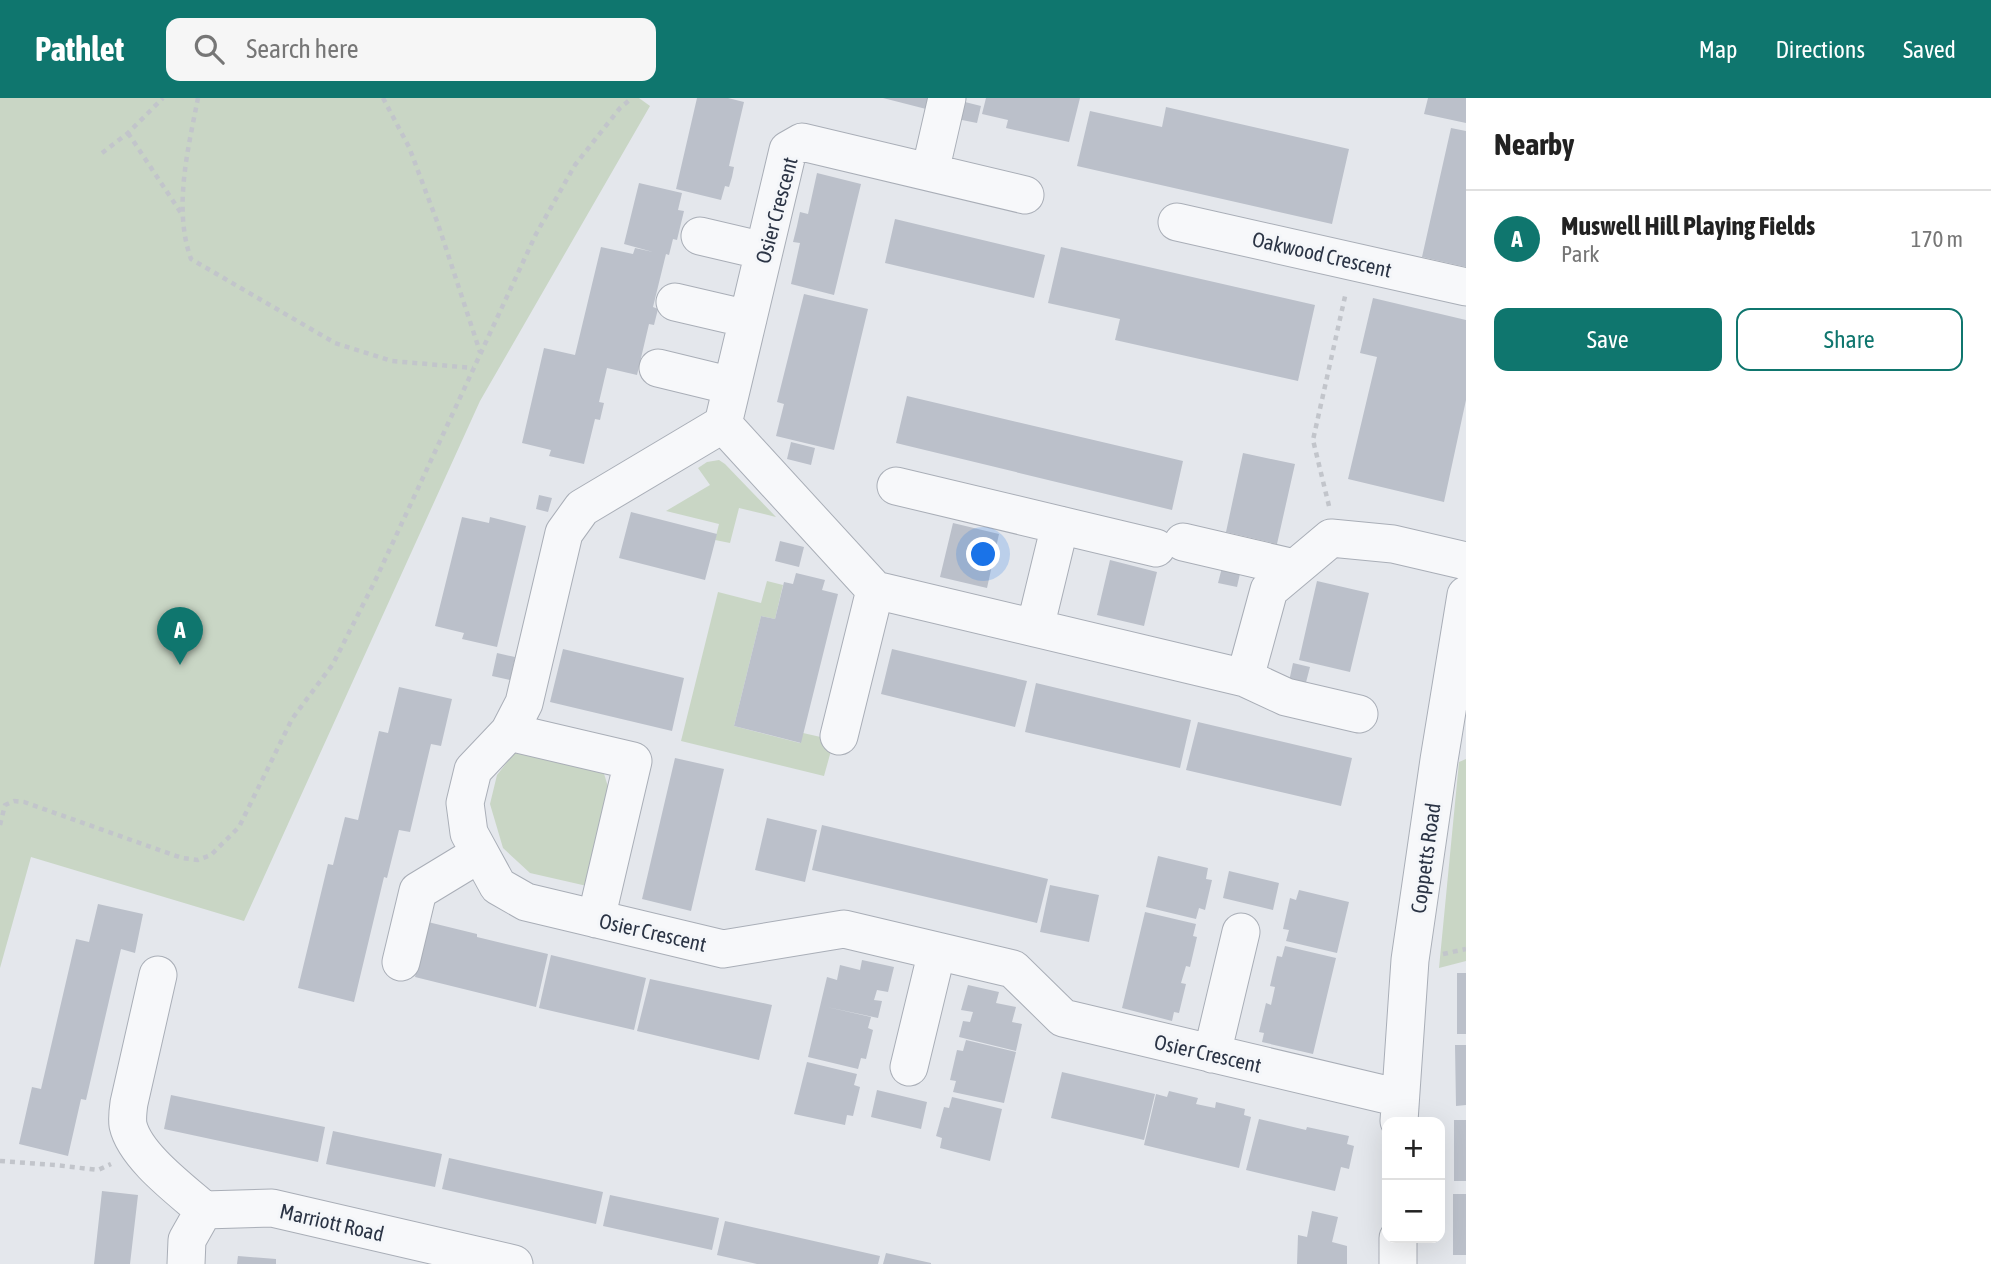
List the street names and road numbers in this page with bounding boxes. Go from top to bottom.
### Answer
street label: Osier Crescent [750,154,802,266]
street label: Oakwood Crescent [1250,226,1394,282]
street label: Coppetts Road [1405,801,1445,915]
street label: Osier Crescent [597,908,709,956]
street label: Osier Crescent [1152,1029,1264,1077]
street label: Marriott Road [278,1198,386,1246]

